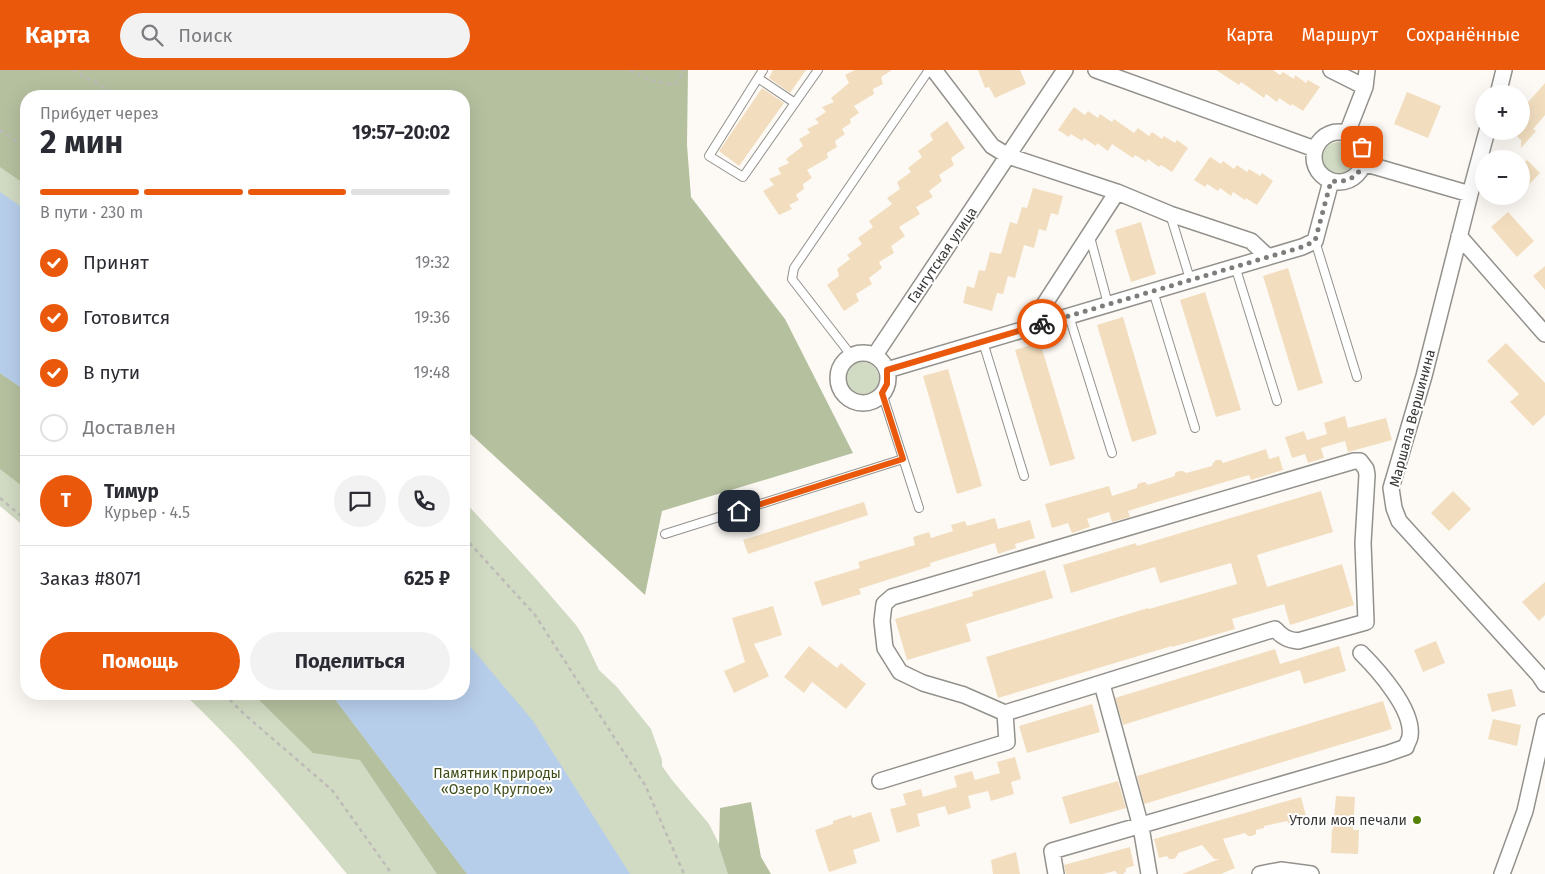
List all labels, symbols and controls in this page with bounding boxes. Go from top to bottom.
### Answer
search box [120,13,470,58]
text: Карта [25,21,90,49]
icon: search [138,21,166,49]
text: Поиск [178,24,232,47]
text: Карта [1226,24,1274,46]
text: Маршрут [1302,24,1378,46]
text: Сохранённые [1406,24,1520,46]
map controls [1475,85,1530,205]
button: + [1475,85,1530,140]
text: Прибудет через [40,104,159,123]
text: 19:57–20:02 [352,121,450,144]
text: 2 мин [40,123,123,161]
pin [1341,126,1383,168]
icon: bag [1348,133,1376,161]
button: − [1475,150,1530,205]
text: В пути · 230 m [40,203,143,222]
street label: Гангутская улица [904,204,981,307]
icon: check [40,249,68,277]
text: Принят [83,251,149,274]
text: 19:32 [415,253,450,272]
courier [1017,299,1067,349]
icon: check [40,304,68,332]
text: Готовится [83,306,170,329]
text: 19:36 [414,308,450,327]
icon: bike [1028,310,1056,338]
street label: Маршала Вершинина [1386,348,1439,489]
icon: check [40,359,68,387]
text: В пути [83,361,140,384]
text: 19:48 [414,363,450,382]
text: Доставлен [83,416,176,439]
button: chat [334,475,386,527]
button: phone [398,475,450,527]
text: Тимур [104,480,159,503]
text: Т [61,489,71,512]
pin [718,490,760,532]
icon: home [725,497,753,525]
text: Курьер · 4.5 [104,503,190,522]
text: Заказ #8071 [40,567,142,590]
text: 625 ₽ [404,567,450,590]
button: Помощь [40,632,240,690]
button: Поделиться [250,632,450,690]
park label: Памятник природы «Озеро Круглое» [433,765,561,798]
place label: Утоли моя печали [1289,812,1407,829]
marker: Утоли моя печали [1411,814,1423,826]

